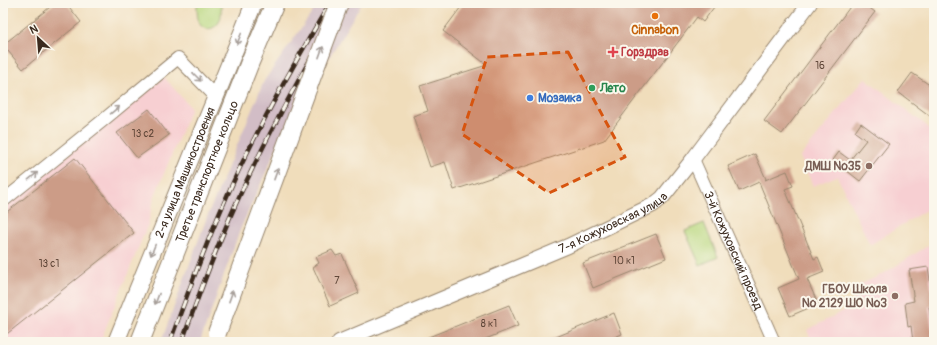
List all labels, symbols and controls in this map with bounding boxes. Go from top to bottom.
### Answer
marker: Cinnabon [650,11,660,21]
north arrow [18,18,58,58]
text: N [28,22,41,37]
place label: Cinnabon [631,23,679,38]
one-way arrow [235,33,243,45]
place label: Горздрав [621,45,669,60]
one-way arrow [317,46,325,58]
marker: Горздрав [608,47,618,57]
house number: 16 [815,60,825,72]
one-way arrow [192,72,202,82]
place label: Лето [599,81,626,96]
marker: Лето [587,83,597,93]
place label: Мозаика [538,91,582,106]
marker: Мозаика [525,93,535,103]
street label: Третье транспортное кольцо [172,98,242,245]
street label: 2-я улица Машиностроения [152,104,218,240]
one-way arrow [110,106,121,115]
house number: 13 с2 [132,128,155,140]
place label: ДМШ №35 [804,159,861,174]
marker: ДМШ №35 [864,161,874,171]
one-way arrow [272,168,280,180]
one-way arrow [28,172,39,181]
street label: 7-я Кожуховская улица [556,189,671,257]
street label: 3-й Кожуховский проезд [701,189,767,313]
one-way arrow [149,244,157,256]
house number: 10 к1 [613,255,635,267]
house number: 13 с1 [39,258,59,270]
house number: 7 [334,275,340,287]
place label: ГБОУ Школа № 2129 ШО №3 [802,282,887,311]
one-way arrow [227,290,235,302]
marker: ГБОУ Школа № 2129 ШО №3 [890,291,900,301]
one-way arrow [153,293,161,305]
house number: 8 к1 [481,318,497,330]

